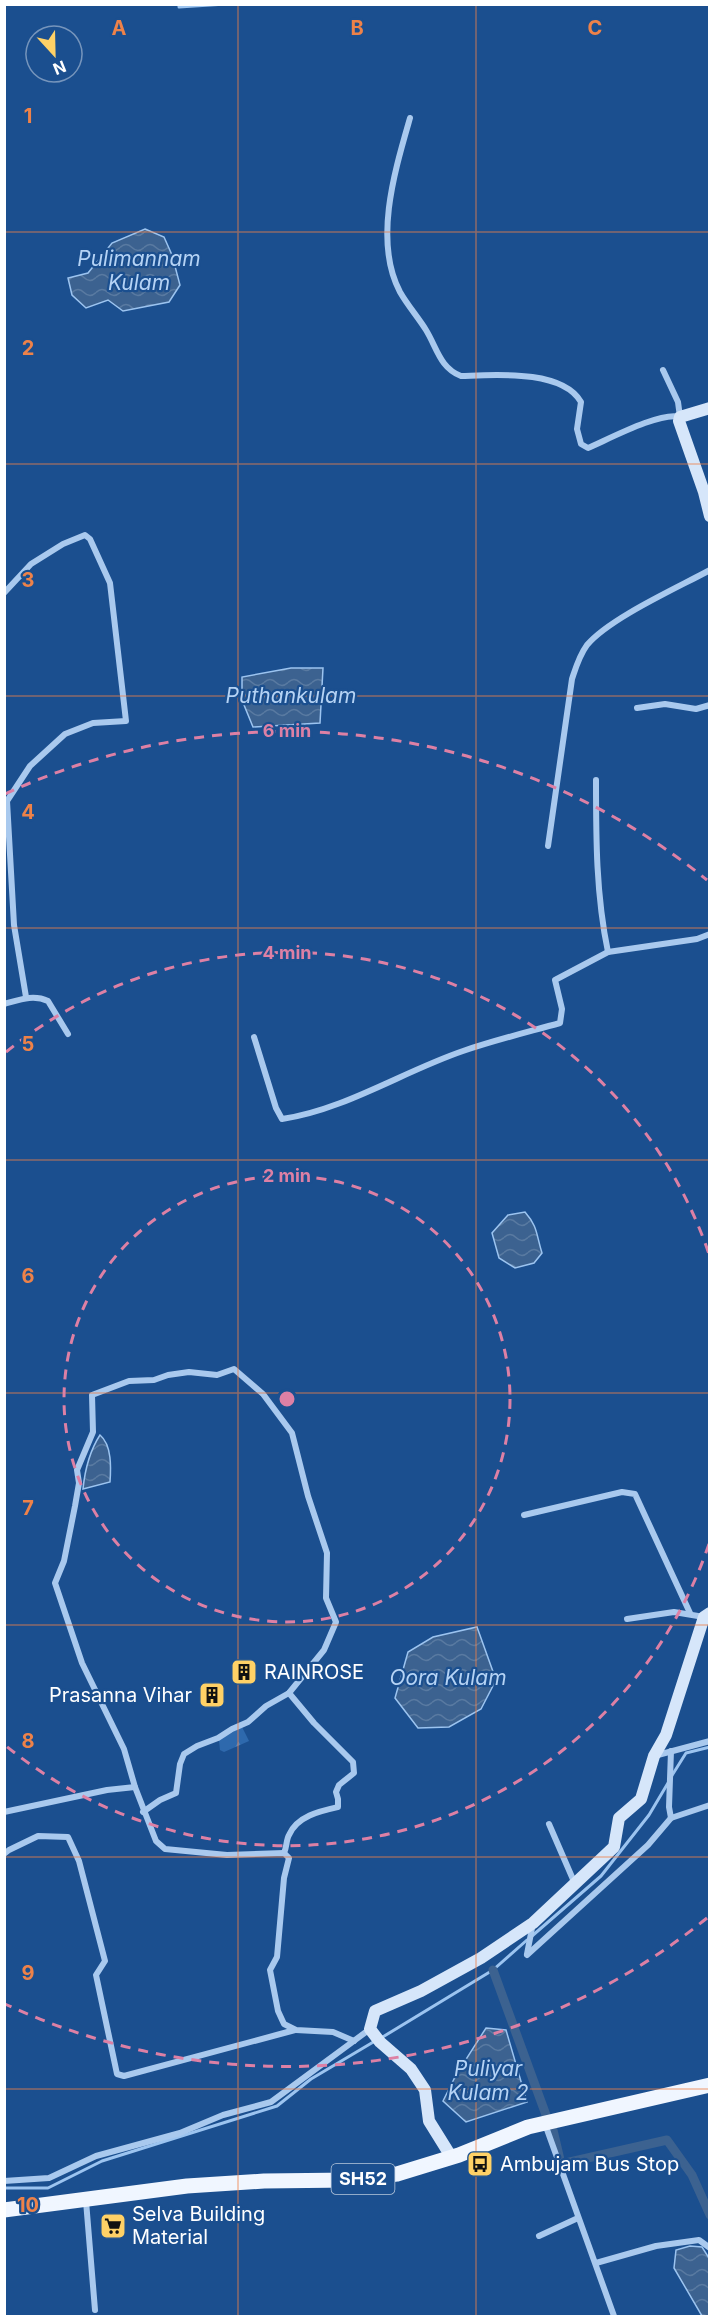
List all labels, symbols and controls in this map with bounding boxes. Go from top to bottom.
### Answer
text: A [112,16,127,40]
text: B [350,16,364,40]
text: C [588,16,602,40]
north arrow [24,24,84,84]
text: N [50,56,69,79]
text: 1 [24,104,32,128]
water label: Pulimannam Kulam [77,246,201,295]
text: 2 [22,336,34,360]
text: 3 [22,568,34,592]
water label: Puthankulam [226,683,356,708]
text: 6 min [263,720,311,741]
text: 4 [21,800,35,824]
text: 4 min [263,942,311,963]
text: 5 [22,1032,34,1056]
text: 2 min [263,1165,311,1186]
text: 6 [22,1264,35,1288]
centre of rings [277,1389,297,1409]
text: 7 [22,1496,34,1520]
building icon: RAINROSE [229,1657,259,1687]
place label: RAINROSE [264,1660,364,1684]
water label: Oora Kulam [389,1665,507,1690]
building icon: Prasanna Vihar [197,1680,227,1710]
place label: Prasanna Vihar [49,1683,192,1707]
text: 8 [21,1729,35,1753]
text: 9 [22,1961,35,1985]
water label: Puliyar Kulam 2 [448,2056,529,2105]
bus stop icon: Ambujam Bus Stop [465,2149,495,2179]
place label: Ambujam Bus Stop [500,2152,679,2176]
road number: SH52 [332,2164,394,2194]
text: 10 [17,2193,39,2217]
place label: Selva Building Material [132,2202,265,2249]
supermarket icon: Selva Building Material [98,2211,128,2241]

